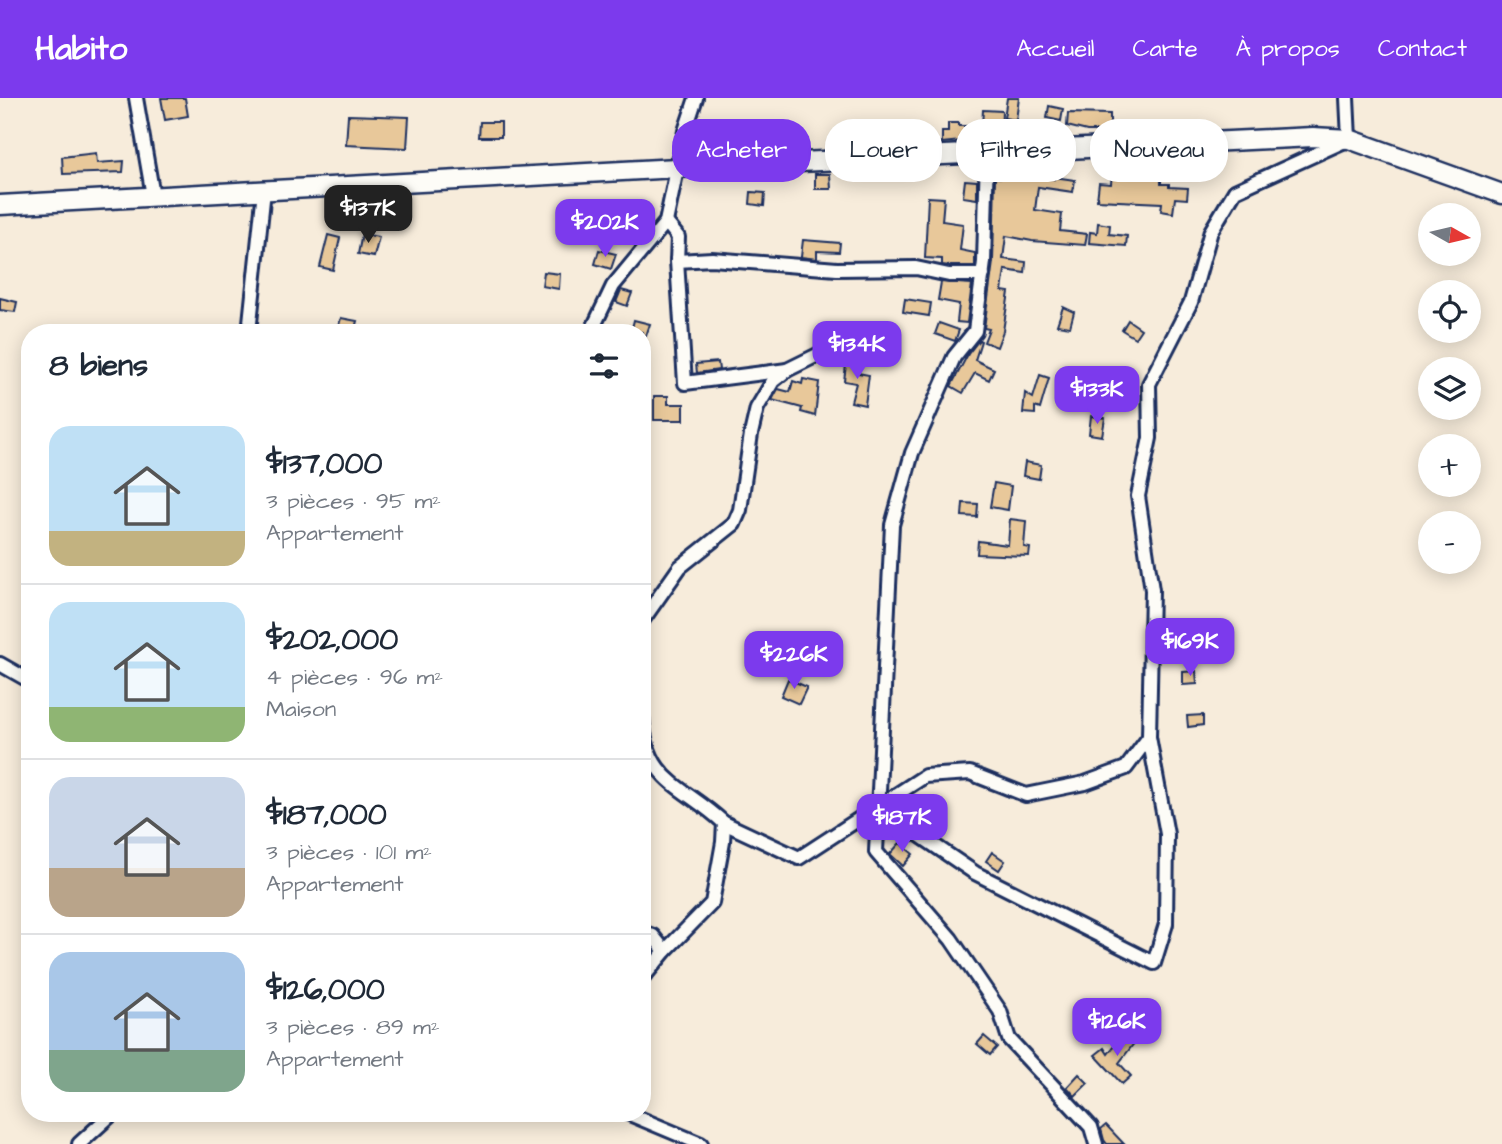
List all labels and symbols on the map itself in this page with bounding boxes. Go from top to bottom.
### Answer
pin: $137K [319,186,417,245]
pin: $202K [556,200,654,259]
north arrow [1418,203,1480,266]
pin: $134K [808,322,906,381]
pin: $133K [1048,366,1146,426]
pin: $169K [1141,618,1239,678]
pin: $226K [745,632,843,691]
pin: $187K [853,794,951,854]
pin: $126K [1068,998,1166,1058]

